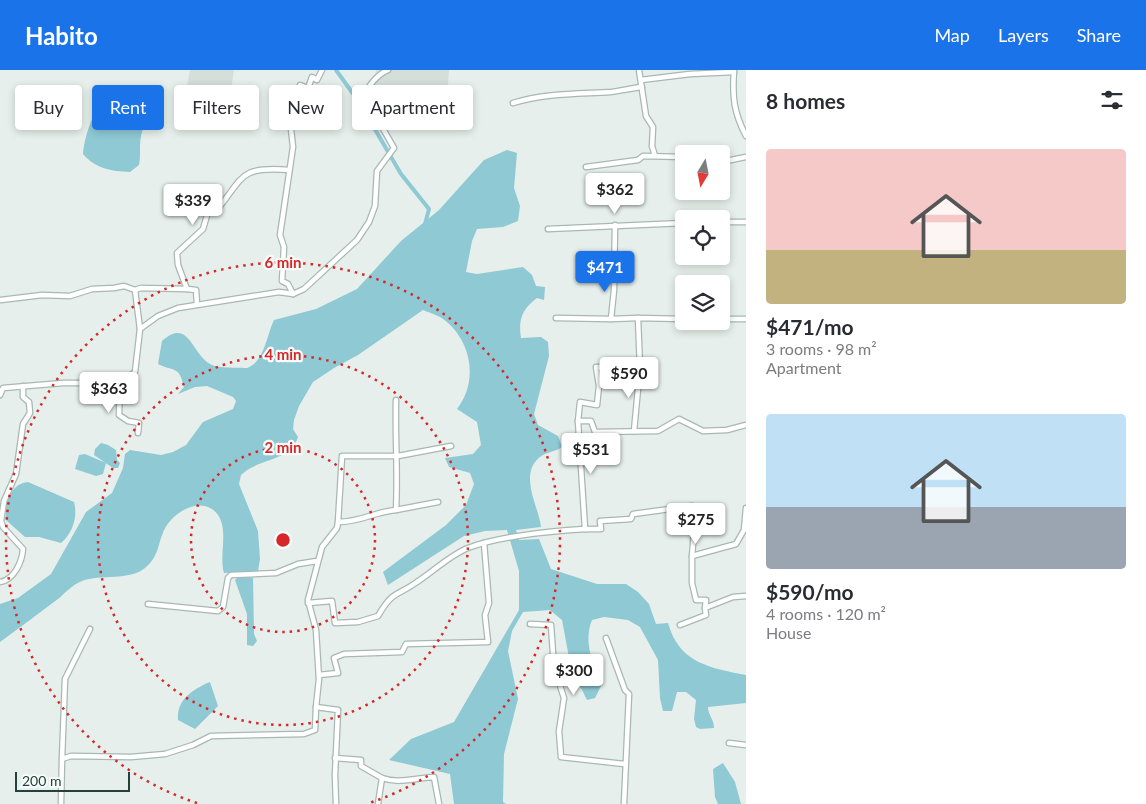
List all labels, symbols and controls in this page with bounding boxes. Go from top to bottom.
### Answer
text: Habito [25,21,98,50]
text: Map [934,24,970,46]
text: Layers [998,24,1049,46]
text: Share [1077,24,1121,46]
chip: Buy [15,85,82,130]
chip: Rent [92,85,164,130]
chip: Filters [174,85,259,130]
chip: New [269,85,342,130]
chip: Apartment [352,85,473,130]
icon: filters [1098,86,1126,114]
text: 8 homes [766,88,845,113]
north arrow [675,145,730,200]
map controls [675,145,730,330]
pin: $362 [585,172,645,215]
text: $362 [596,179,634,198]
icon: home [901,181,991,271]
pin: $339 [163,184,223,226]
text: $339 [174,190,212,209]
button: locate [675,210,730,265]
pin: $471 [575,250,635,293]
text: 6 min [264,253,302,271]
text: $471 [586,257,624,276]
button: layers [675,275,730,330]
text: $471/mo [766,314,854,339]
text: 3 rooms · 98 m² [766,339,877,358]
text: 4 min [264,345,302,363]
pin: $590 [599,356,659,399]
text: Apartment [766,358,841,377]
text: $590 [610,363,648,382]
pin: $363 [79,372,139,414]
text: $363 [90,378,128,397]
pin: $531 [561,432,621,475]
text: 2 min [264,438,302,456]
text: $531 [572,439,610,458]
icon: home [901,446,991,536]
pin: $275 [666,502,726,545]
text: $275 [677,509,715,528]
centre of rings [274,531,292,549]
text: $590/mo [766,579,854,604]
text: 4 rooms · 120 m² [766,604,886,623]
text: House [766,623,811,642]
pin: $300 [544,654,604,696]
text: $300 [555,660,593,679]
scale bar [15,769,130,792]
text: 200 m [22,772,61,789]

